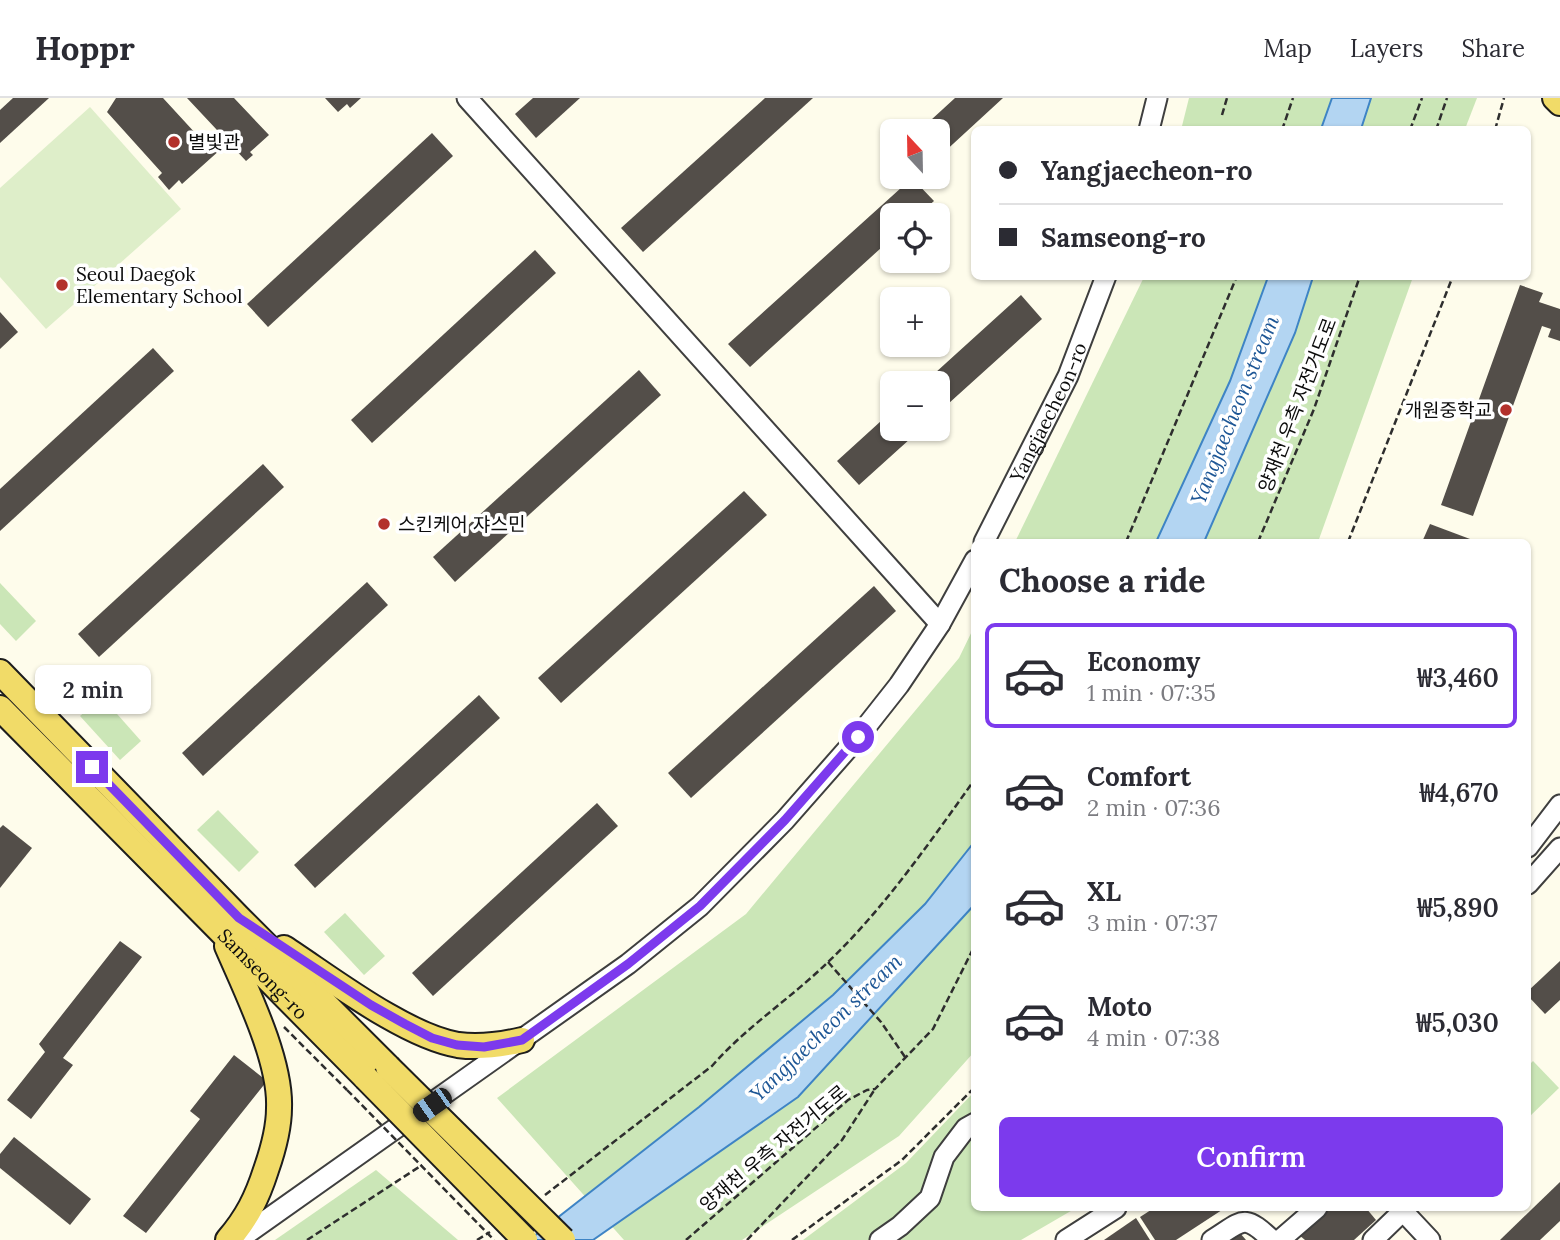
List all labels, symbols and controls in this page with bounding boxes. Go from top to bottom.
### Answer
text: Hoppr [35,27,135,69]
text: Map [1263,33,1312,64]
text: Layers [1350,33,1423,64]
text: Share [1461,33,1525,64]
north arrow [880,119,950,189]
map controls [880,119,950,441]
place label: 별빛관 [188,130,240,154]
marker: 별빛관 [166,134,182,150]
text: Yangjaecheon-ro [1041,154,1253,187]
button: locate [880,203,950,273]
text: Samseong-ro [1041,221,1206,254]
place label: Seoul Daegok Elementary School [76,262,242,308]
marker: Seoul Daegok Elementary School [54,277,70,293]
button: + [880,287,950,357]
water label: Yangjaecheon stream [1184,311,1285,508]
street label: 양재천 우측 자전거도로 [1253,314,1341,496]
street label: Yangjaecheon-ro [1004,339,1092,487]
button: − [880,371,950,441]
place label: 개원중학교 [1405,398,1492,422]
marker: 개원중학교 [1498,402,1514,418]
place label: 스킨케어 쟈스민 [398,512,525,536]
marker: 스킨케어 쟈스민 [376,516,392,532]
text: Choose a ride [999,560,1206,601]
icon: car [1003,644,1066,707]
text: Economy [1087,645,1200,678]
text: ₩3,460 [1417,661,1499,694]
callout: 2 min [34,666,150,714]
text: 2 min [63,675,123,704]
text: 1 min · 07:35 [1087,678,1216,707]
route start [842,721,874,753]
route end [76,751,108,783]
icon: car [1003,759,1066,822]
text: Comfort [1087,760,1191,793]
text: ₩4,670 [1420,776,1499,809]
text: 2 min · 07:36 [1087,793,1220,822]
icon: car [1003,874,1066,937]
text: XL [1087,875,1121,908]
text: ₩5,890 [1417,891,1499,924]
text: 3 min · 07:37 [1087,908,1218,937]
street label: Samseong-ro [213,923,313,1024]
water label: Yangjaecheon stream [744,947,908,1107]
icon: car [1003,989,1066,1052]
text: Moto [1087,990,1152,1023]
text: ₩5,030 [1416,1006,1499,1039]
text: 4 min · 07:38 [1087,1023,1220,1052]
street label: 양재천 우측 자전거도로 [695,1079,851,1217]
car [409,1084,456,1126]
button: Confirm [999,1117,1503,1197]

